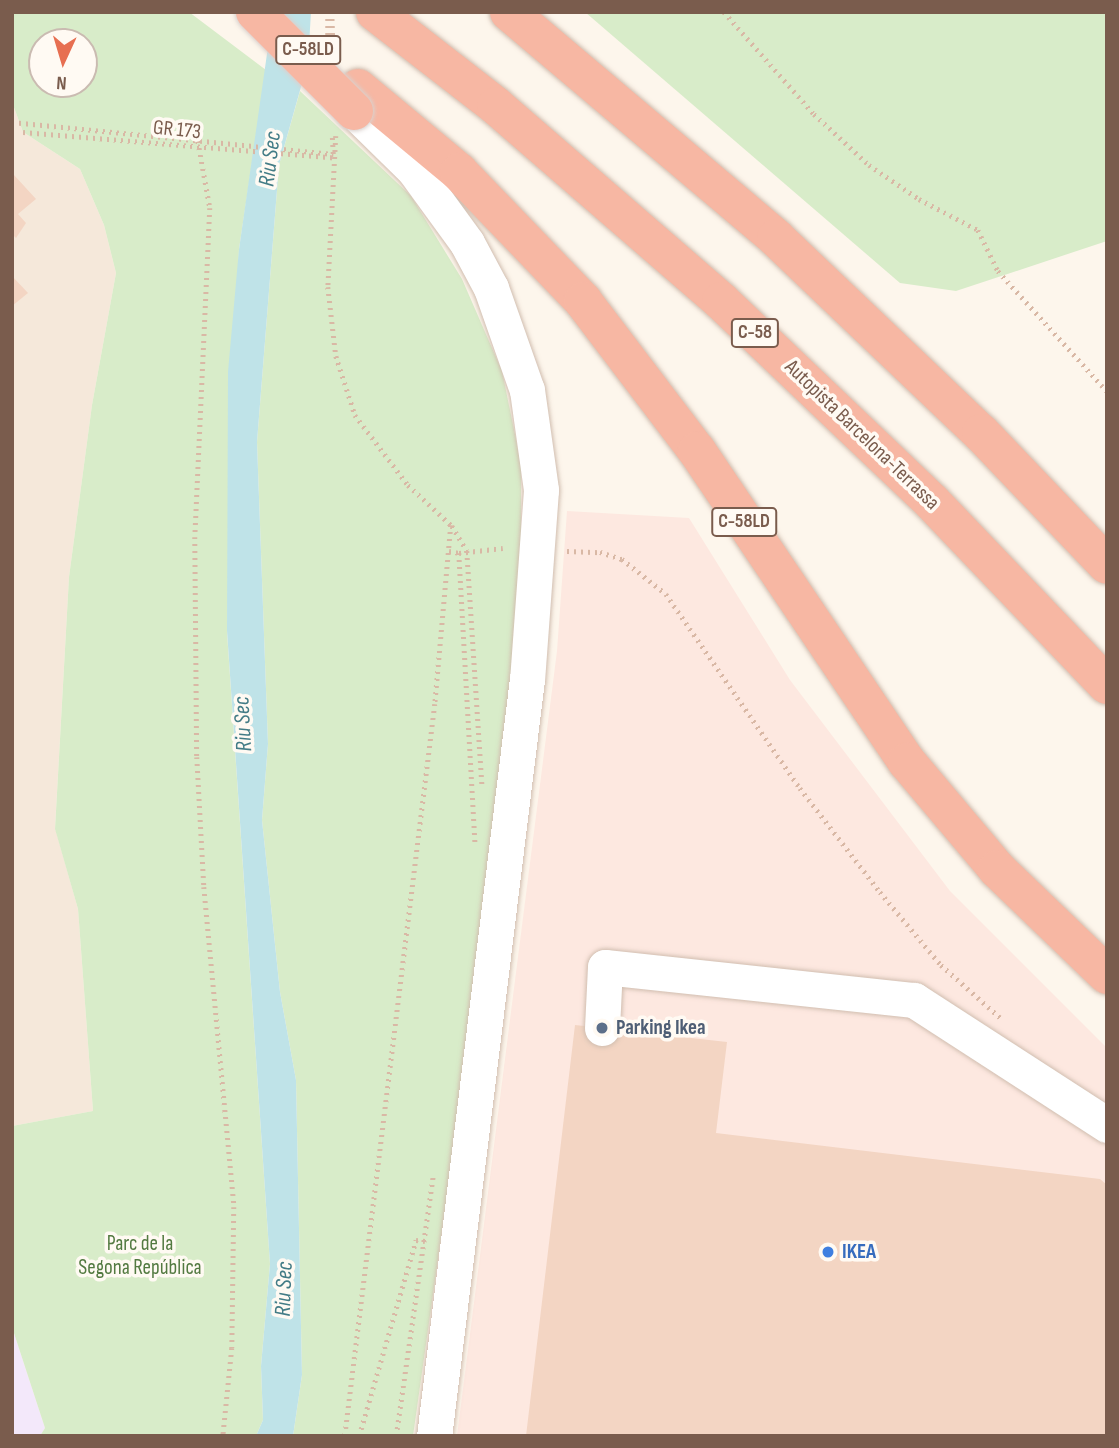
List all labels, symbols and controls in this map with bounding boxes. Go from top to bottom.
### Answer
north arrow [28,28,98,98]
road number: C-58LD [275,34,341,66]
text: N [56,71,68,94]
street label: GR 173 [152,115,202,145]
water label: Riu Sec [253,130,287,188]
road number: C-58 [730,318,780,348]
street label: Autopista Barcelona-Terrassa [779,355,945,515]
road number: C-58LD [711,506,777,538]
water label: Riu Sec [228,696,258,752]
place label: Parking Ikea [616,1015,706,1041]
marker: Parking Ikea [594,1020,610,1036]
park label: Parc de la Segona República [78,1231,202,1281]
place label: IKEA [842,1239,876,1265]
marker: IKEA [820,1244,836,1260]
water label: Riu Sec [269,1261,299,1317]

